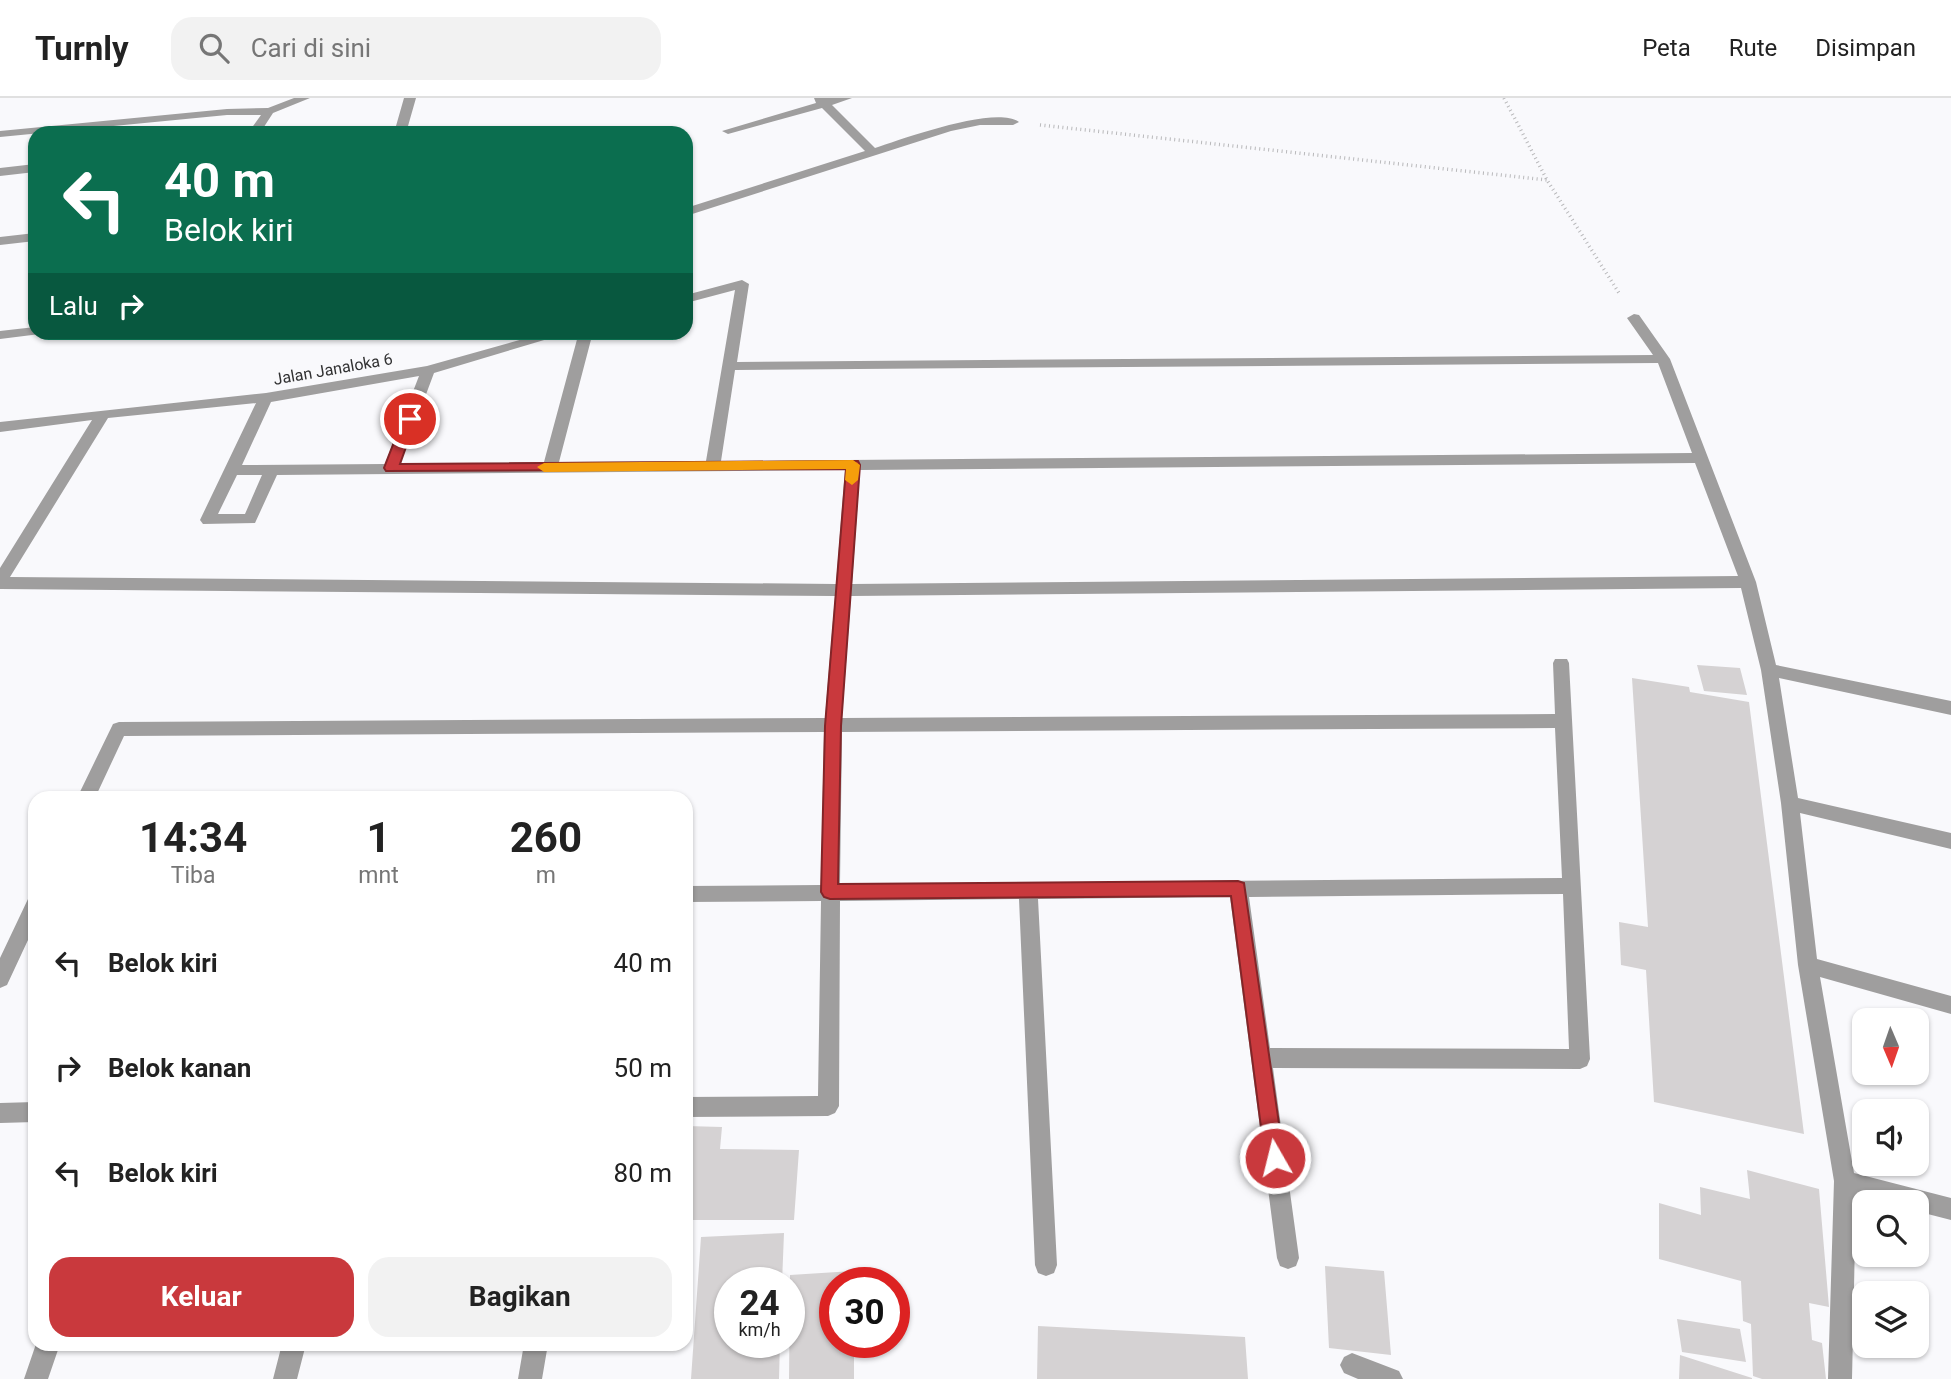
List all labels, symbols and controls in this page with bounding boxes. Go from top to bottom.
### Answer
search box [171,17,661,80]
text: Turnly [35,29,129,68]
icon: search [195,29,233,67]
text: Cari di sini [251,33,371,63]
text: Peta [1642,34,1691,62]
text: Rute [1729,34,1777,62]
text: Disimpan [1815,34,1916,62]
text: 40 m [164,152,275,209]
icon: left [49,154,140,245]
text: Belok kiri [164,211,294,249]
icon: right [112,287,150,325]
text: Lalu [49,291,98,321]
street label: Jalan Janaloka 6 [272,349,394,389]
pin [380,389,440,449]
icon: arrive [391,400,429,438]
text: 14:34 [139,813,247,862]
text: 1 [366,813,391,862]
text: 260 [510,813,582,862]
text: Tiba [171,862,216,889]
text: mnt [358,862,399,889]
text: m [536,862,556,889]
icon: left [49,944,87,982]
text: Belok kiri [108,948,218,978]
text: 40 m [614,948,672,978]
north arrow [1852,1008,1928,1085]
map controls [1852,1008,1929,1358]
icon: right [49,1049,87,1087]
text: Belok kanan [108,1053,251,1083]
text: 50 m [614,1053,672,1083]
button: sound [1852,1099,1929,1176]
position arrow [1238,1121,1312,1195]
icon: left [49,1154,87,1192]
text: Belok kiri [108,1158,218,1188]
text: 80 m [614,1158,672,1188]
button: search [1852,1190,1929,1267]
button: Keluar [49,1257,354,1337]
button: Bagikan [368,1257,672,1337]
speed limit sign: 30 [819,1267,910,1358]
button: layers [1852,1281,1929,1358]
text: 24 [739,1283,780,1324]
text: km/h [738,1319,781,1340]

